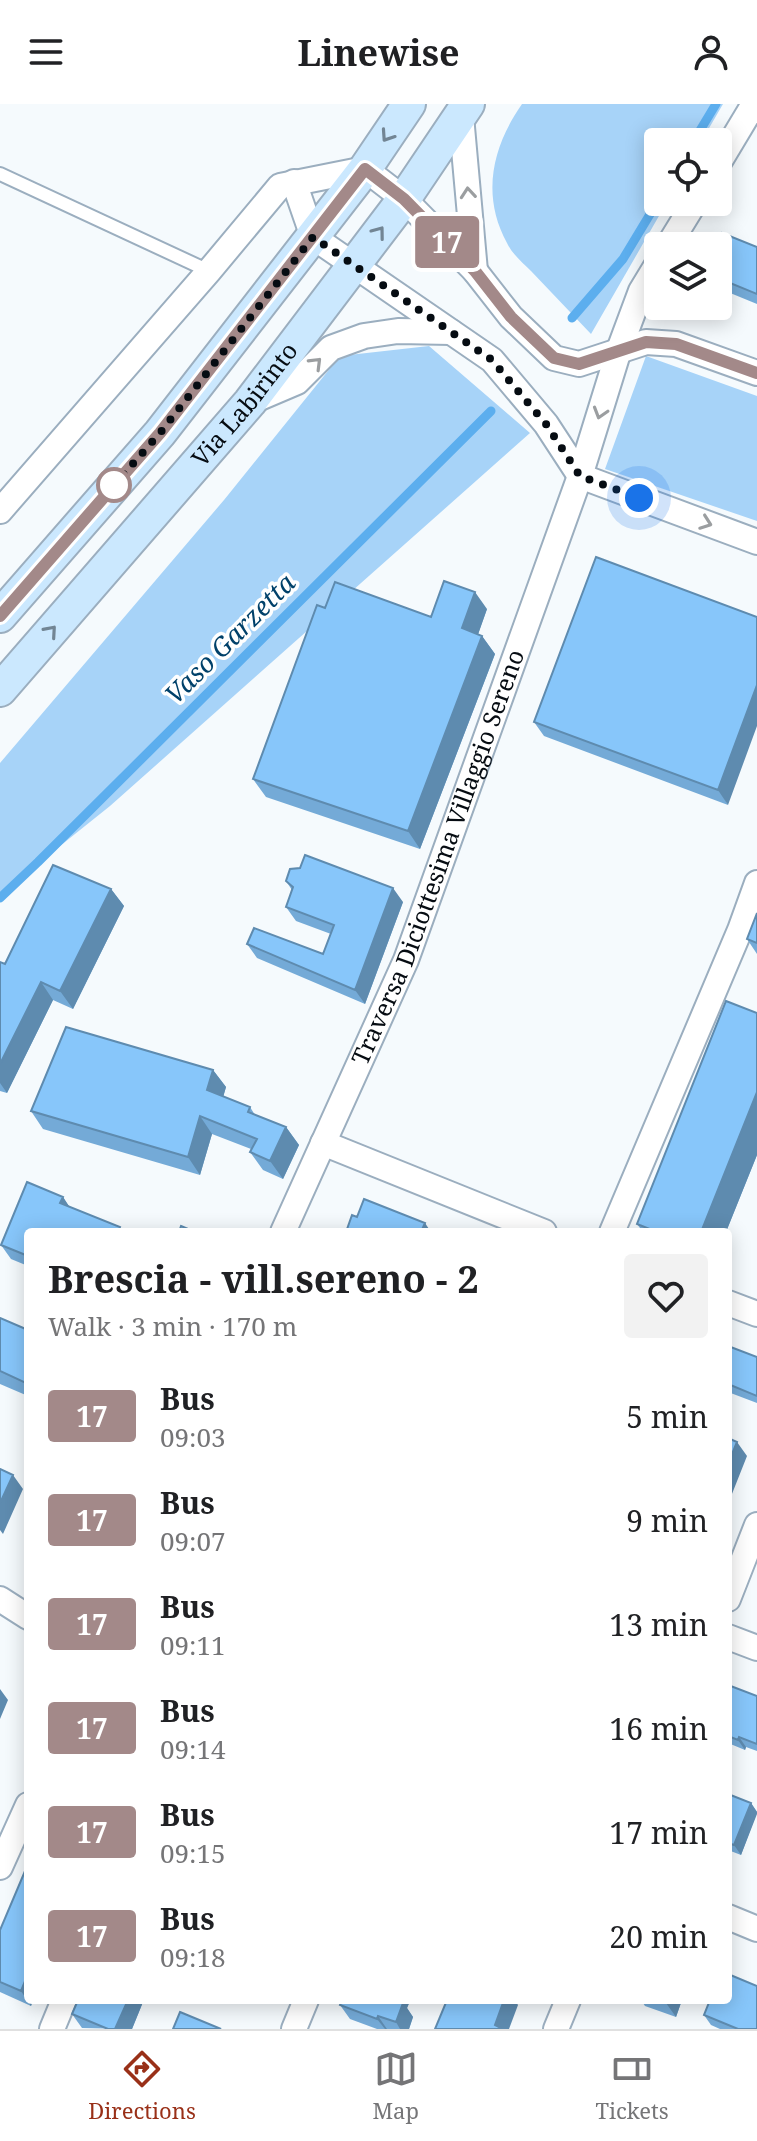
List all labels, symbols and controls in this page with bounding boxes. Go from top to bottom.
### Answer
text: Linewise [297,28,460,77]
icon: menu [24,30,68,74]
icon: person [689,30,733,74]
one-way arrow [382,128,397,142]
map controls [644,128,732,320]
button: locate [644,128,732,216]
one-way arrow [459,187,476,200]
line badge: 17 [411,216,483,268]
text: 17 [431,223,463,261]
one-way arrow [369,226,384,241]
button: layers [644,232,732,320]
street label: Via Labirinto [183,335,304,473]
one-way arrow [307,358,321,372]
one-way arrow [593,406,609,420]
unlabelled marker [97,468,131,502]
your location [619,478,659,518]
one-way arrow [698,513,712,530]
water label: Vaso Garzetta [156,565,302,711]
one-way arrow [41,626,56,640]
street label: Traversa Diciottesima Villaggio Sereno [343,645,531,1070]
text: Brescia - vill.sereno - 2 [48,1252,479,1304]
button: heart [624,1254,708,1338]
text: Walk · 3 min · 170 m [48,1308,297,1344]
text: Bus [160,1378,215,1419]
text: 5 min [626,1396,708,1437]
text: 17 [76,1397,108,1435]
text: 09:03 [160,1419,226,1455]
text: Bus [160,1482,215,1523]
text: 9 min [626,1500,708,1541]
text: 17 [76,1501,108,1539]
text: 09:07 [160,1523,226,1559]
text: Bus [160,1586,215,1627]
text: 13 min [609,1604,708,1645]
text: 17 [76,1605,108,1643]
text: 09:11 [160,1627,226,1663]
text: Bus [160,1690,215,1731]
text: 16 min [609,1708,708,1749]
text: 17 [76,1709,108,1747]
text: 09:14 [160,1731,226,1767]
text: Bus [160,1794,215,1835]
text: 17 min [609,1812,708,1853]
text: 17 [76,1813,108,1851]
text: 09:15 [160,1835,226,1871]
text: Bus [160,1898,215,1939]
text: 20 min [609,1916,708,1957]
text: 17 [76,1917,108,1955]
text: 09:18 [160,1939,226,1975]
tab: Directions [88,2047,196,2125]
tab: Map [372,2047,419,2125]
tab: Tickets [595,2047,669,2125]

